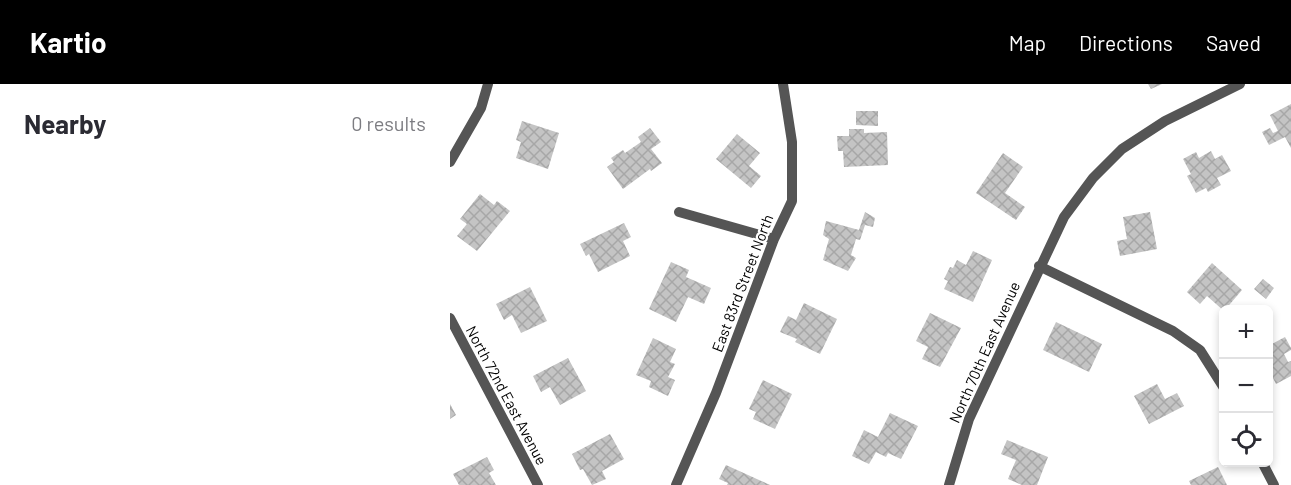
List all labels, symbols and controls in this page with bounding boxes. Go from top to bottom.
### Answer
text: Kartio [30,25,107,59]
text: Map [1009,30,1046,55]
text: Directions [1079,30,1173,55]
text: Saved [1206,30,1261,55]
text: Nearby [24,108,106,139]
text: 0 results [351,111,426,135]
street label: East 83rd Street North [707,212,777,354]
street label: North 70th East Avenue [945,279,1023,425]
map controls [1219,305,1273,467]
button: + [1219,305,1273,359]
street label: North 72nd East Avenue [463,322,551,468]
button: − [1219,359,1273,413]
button: locate [1219,413,1273,467]

